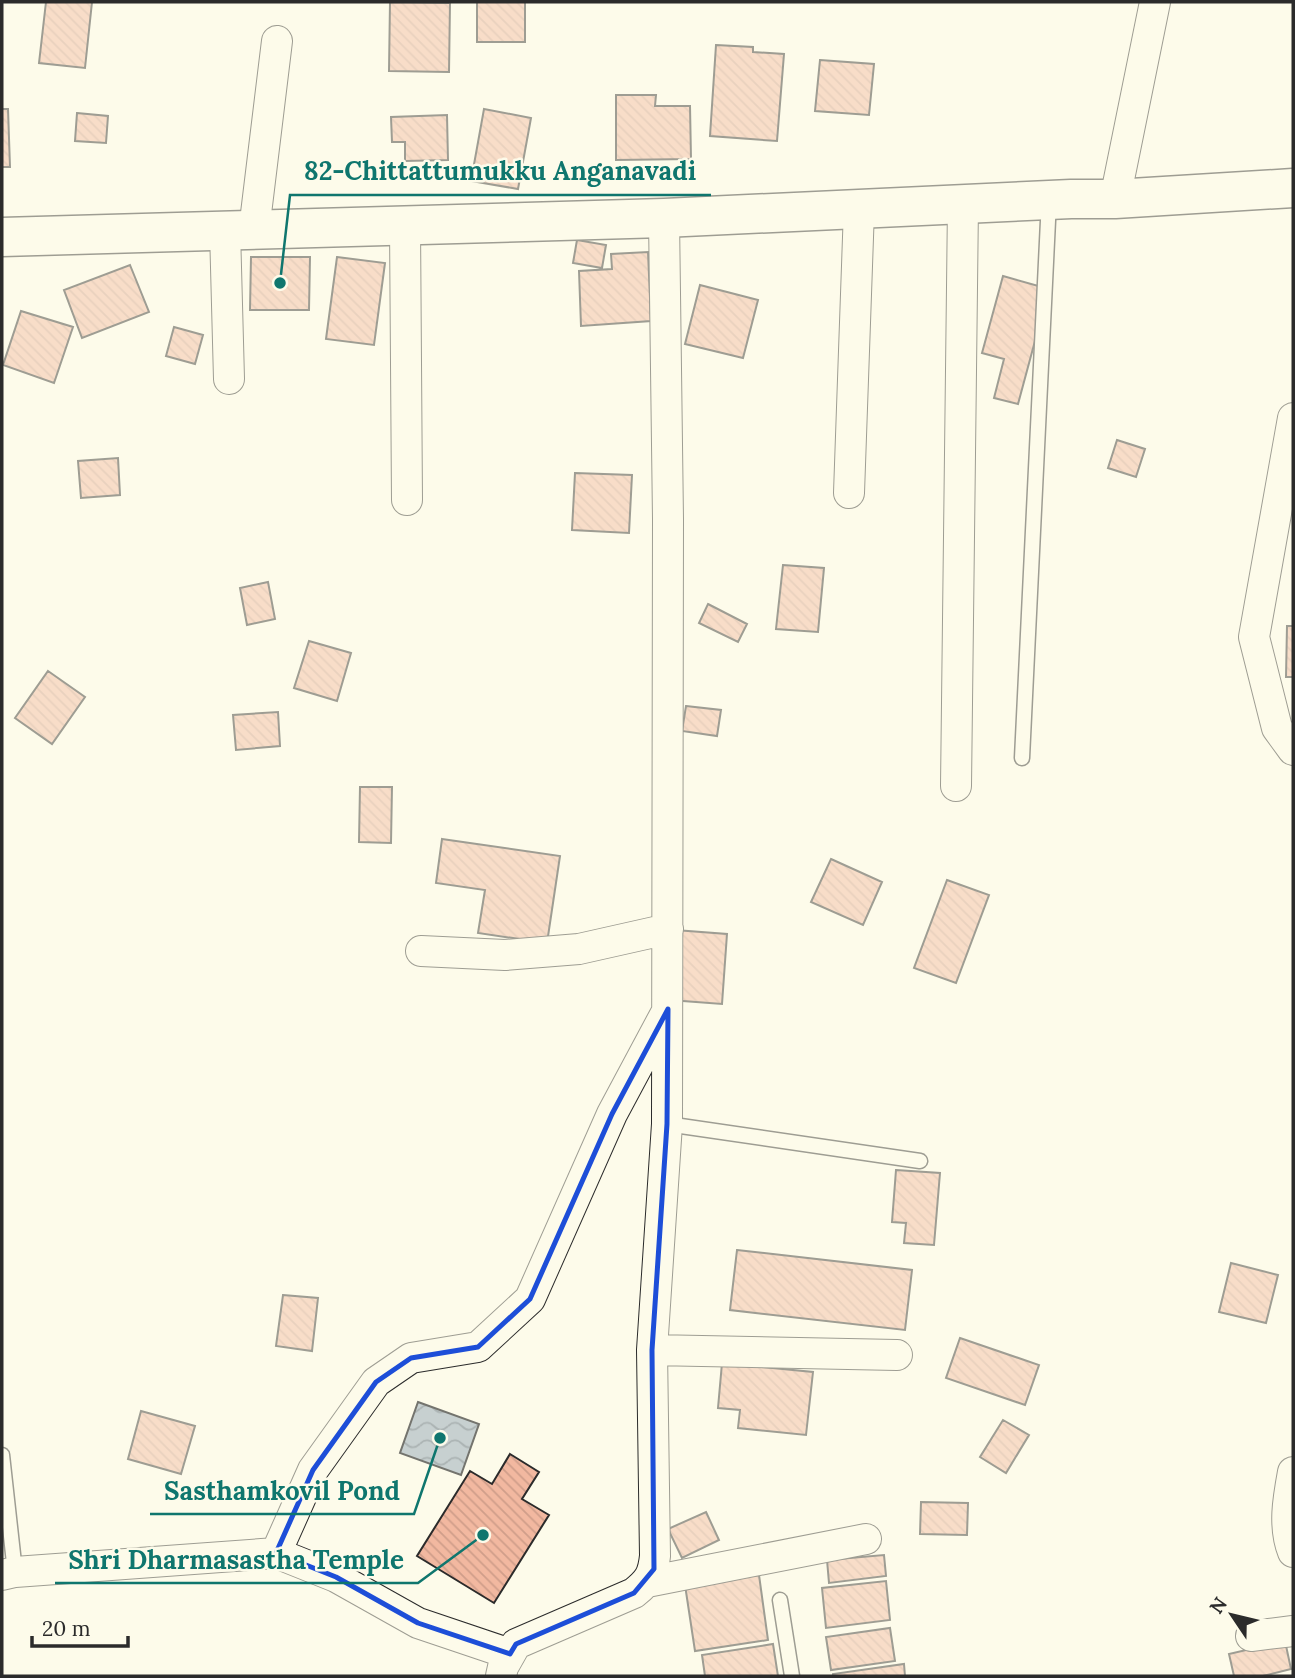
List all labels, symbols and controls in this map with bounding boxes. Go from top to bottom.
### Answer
callout: 82-Chittattumukku Anganavadi [290,148,711,195]
text: 82-Chittattumukku Anganavadi [304,154,696,187]
callout: Sasthamkovil Pond [150,1467,414,1514]
text: Sasthamkovil Pond [164,1474,400,1507]
callout: Shri Dharmasastha Temple [55,1536,418,1583]
text: Shri Dharmasastha Temple [68,1543,404,1576]
north arrow [1197,1580,1267,1650]
text: N [1204,1592,1232,1618]
scale bar [32,1604,128,1648]
text: 20 m [42,1615,91,1642]

